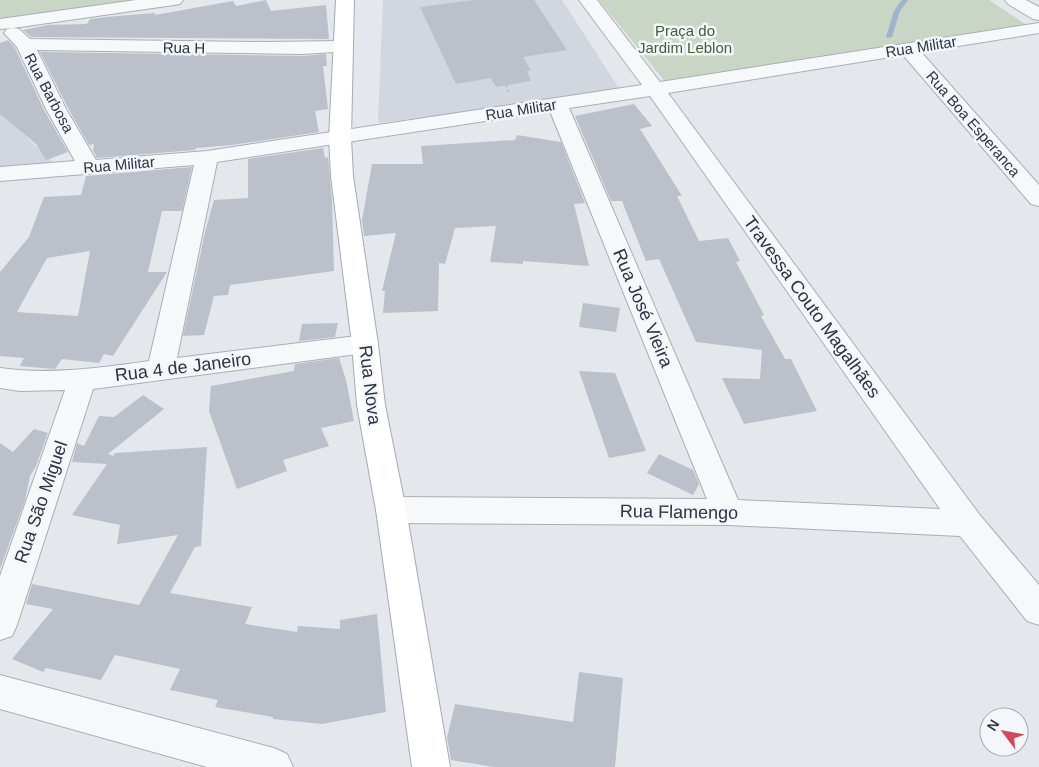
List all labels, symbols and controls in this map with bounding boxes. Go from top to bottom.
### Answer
park label: Praça do Jardim Leblon [638,22,732,56]
street label: Rua Militar [884,33,958,61]
street label: Rua H [163,39,205,56]
street label: Rua Barbosa [21,50,78,136]
street label: Rua Boa Esperanca [923,67,1024,180]
street label: Rua Militar [484,96,558,124]
street label: Rua Militar [83,153,155,176]
street label: Travessa Couto Magalhães [739,212,885,402]
street label: Rua José Vieira [609,246,677,371]
street label: Rua Nova [355,344,385,427]
street label: Rua 4 de Janeiro [114,349,252,385]
street label: Rua São Miguel [11,438,71,566]
street label: Rua Flamengo [620,501,738,523]
north arrow [979,707,1029,757]
text: N [984,717,1002,734]

